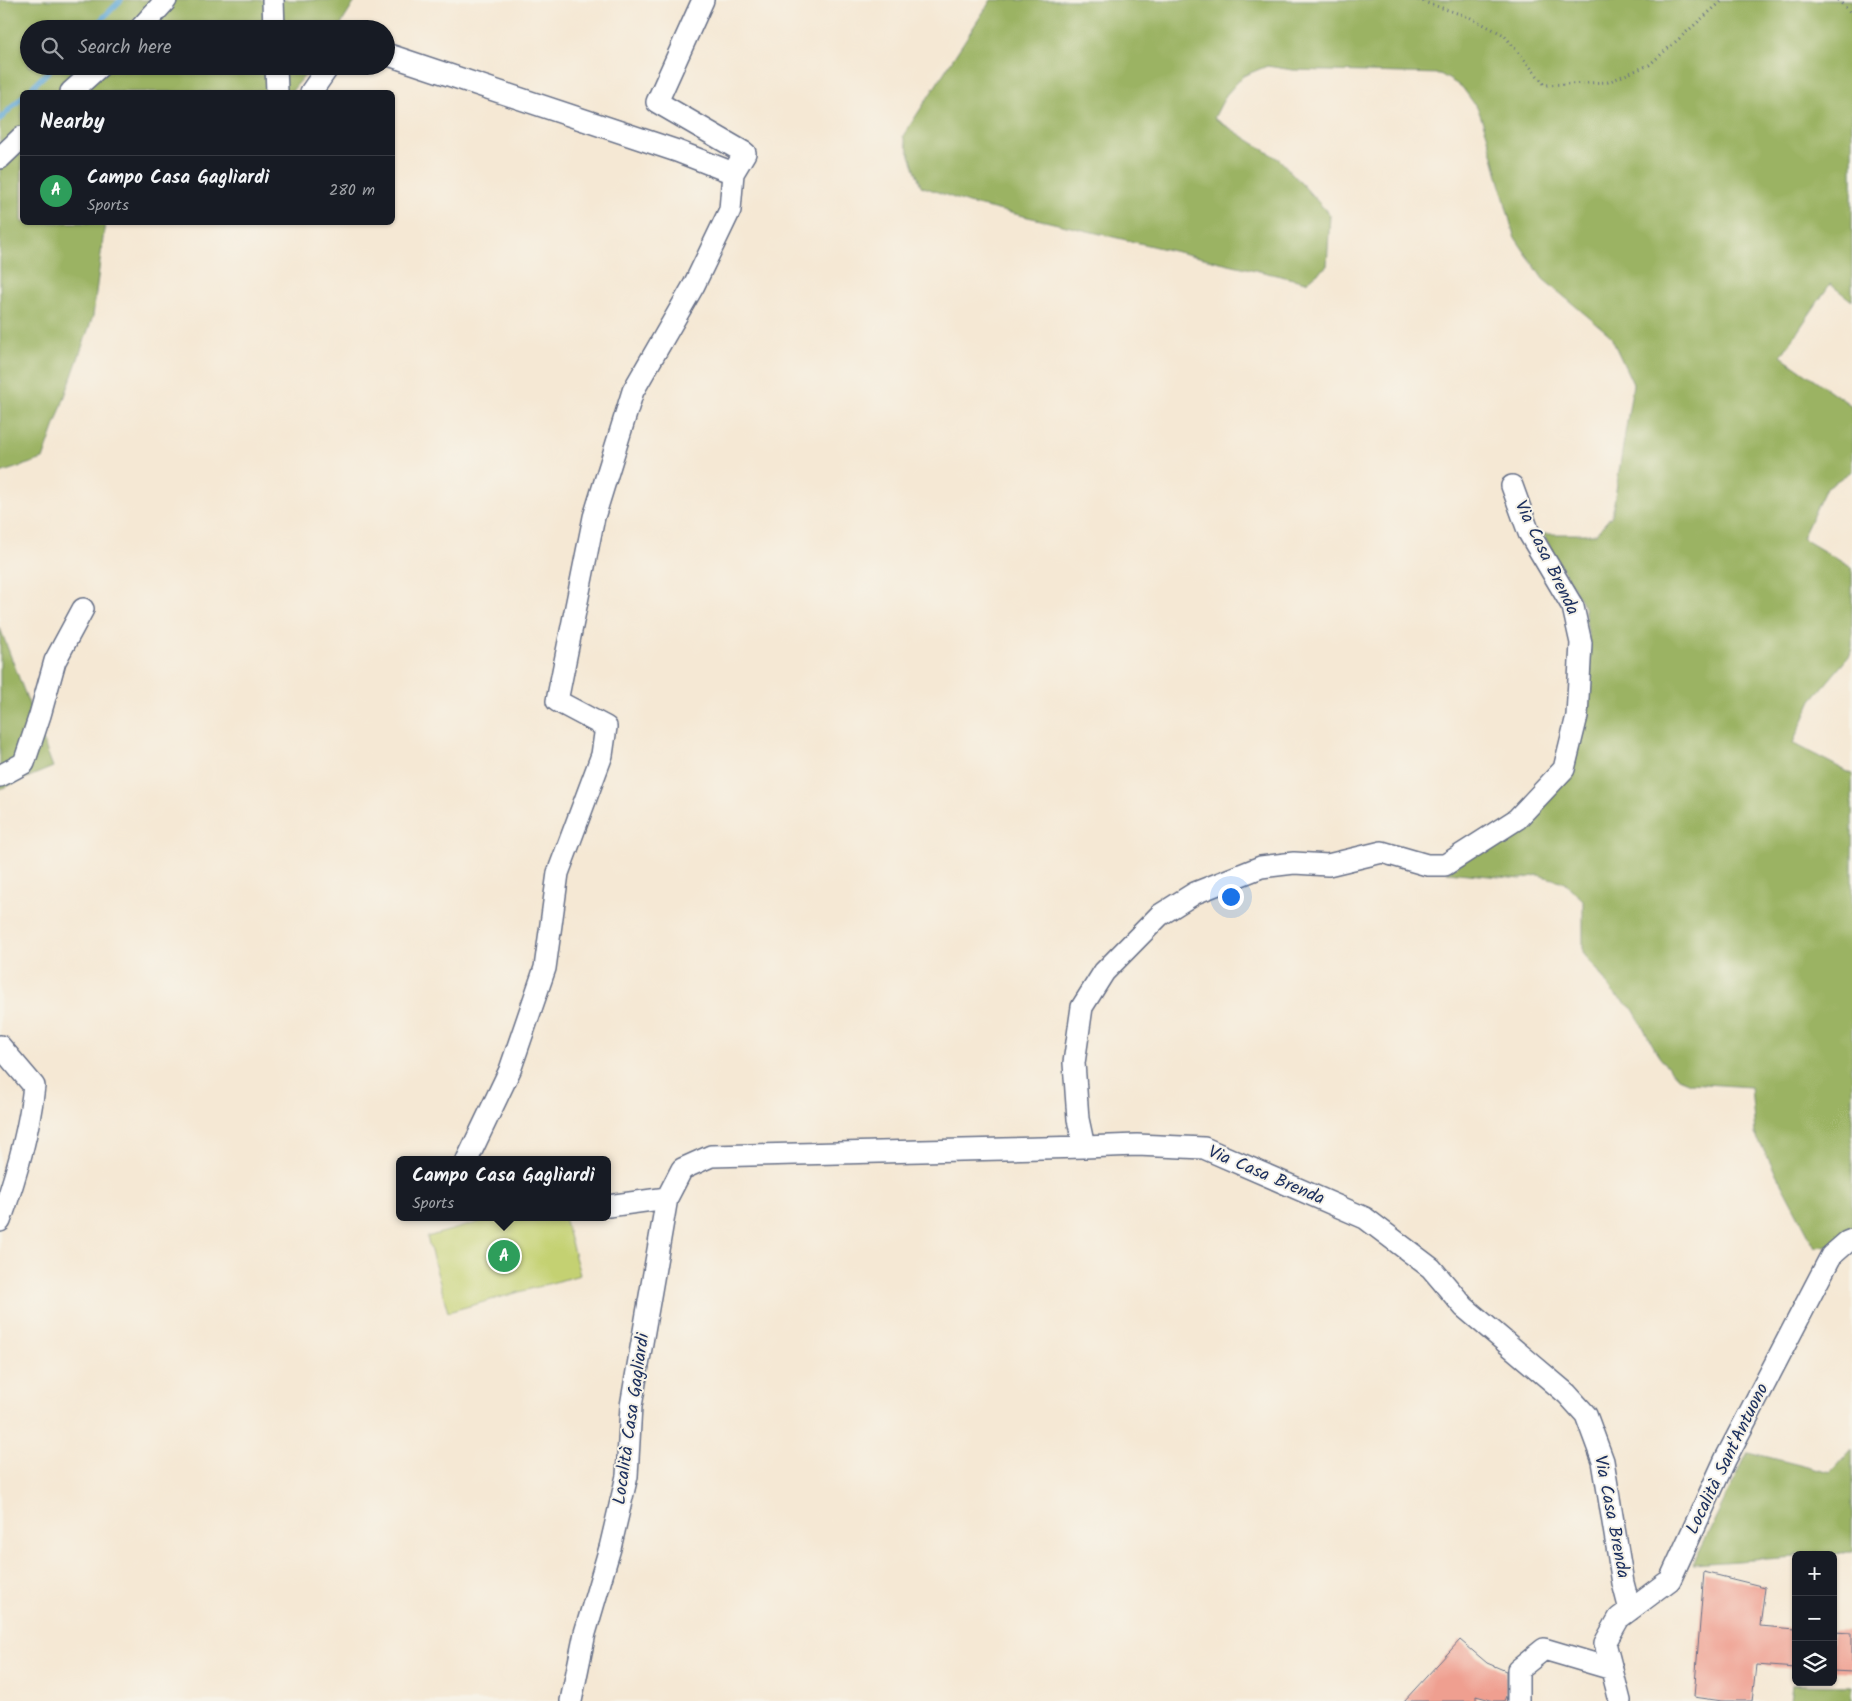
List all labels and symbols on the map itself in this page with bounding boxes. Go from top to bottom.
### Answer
street label: Via Casa Brenda [1506,496,1586,620]
your location [1218,884,1244,910]
street label: Via Casa Brenda [1203,1138,1329,1214]
pin: A [488,1237,520,1275]
street label: Località Casa Gagliardi [606,1331,658,1507]
street label: Località Sant'Antuono [1679,1378,1777,1540]
street label: Via Casa Brenda [1585,1453,1637,1581]

